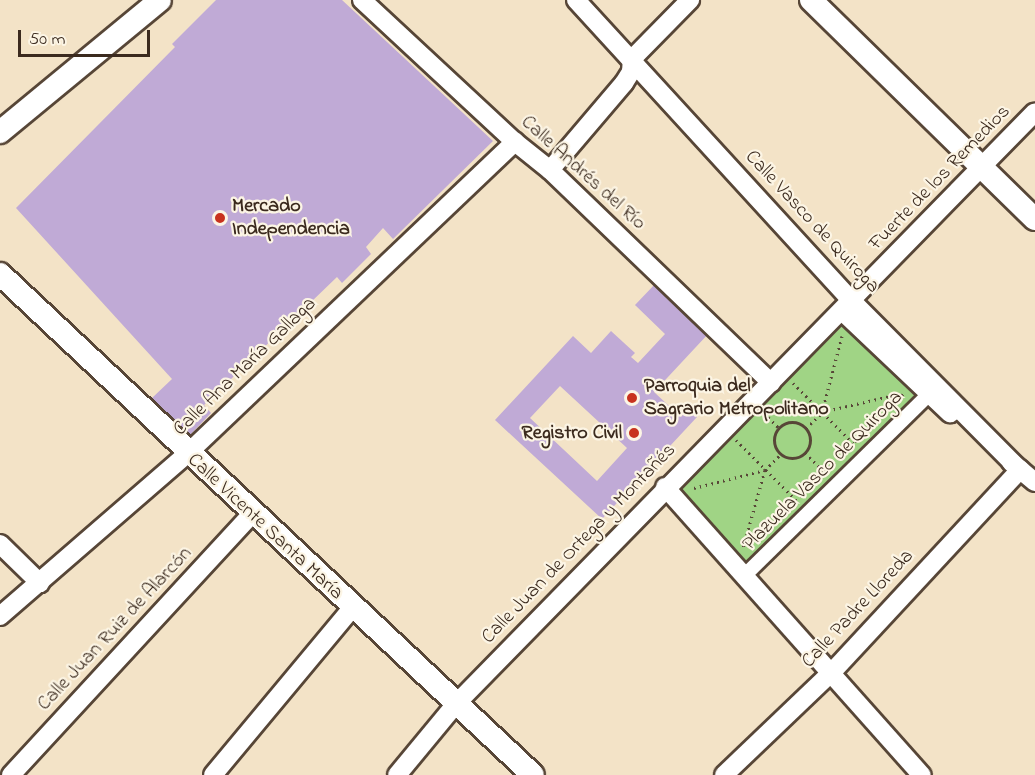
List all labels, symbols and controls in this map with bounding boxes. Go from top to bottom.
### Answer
scale bar [21,18,153,56]
text: 50 m [29,27,66,53]
street label: Fuerte de los Remedios [864,100,1016,256]
street label: Calle Andrés del Río [516,111,650,235]
street label: Calle Vasco de Quiroga [740,146,884,298]
place label: Mercado Independencia [232,195,350,242]
marker: Mercado Independencia [213,211,227,225]
street label: Calle Ana María Gallaga [168,293,322,441]
place label: Parroquia del Sagrario Metropolitano [644,374,829,421]
street label: Plazuela Vasco de Quiroga [738,386,908,556]
marker: Parroquia del Sagrario Metropolitano [625,391,639,405]
place label: Registro Civil [522,421,622,445]
marker: Registro Civil [627,426,641,440]
street label: Calle Juan de Ortega y Montañés [477,439,681,649]
street label: Calle Vicente Santa María [182,449,348,605]
street label: Calle Juan Ruiz de Alarcón [33,542,197,716]
street label: Calle Padre Lloreda [797,545,919,673]

